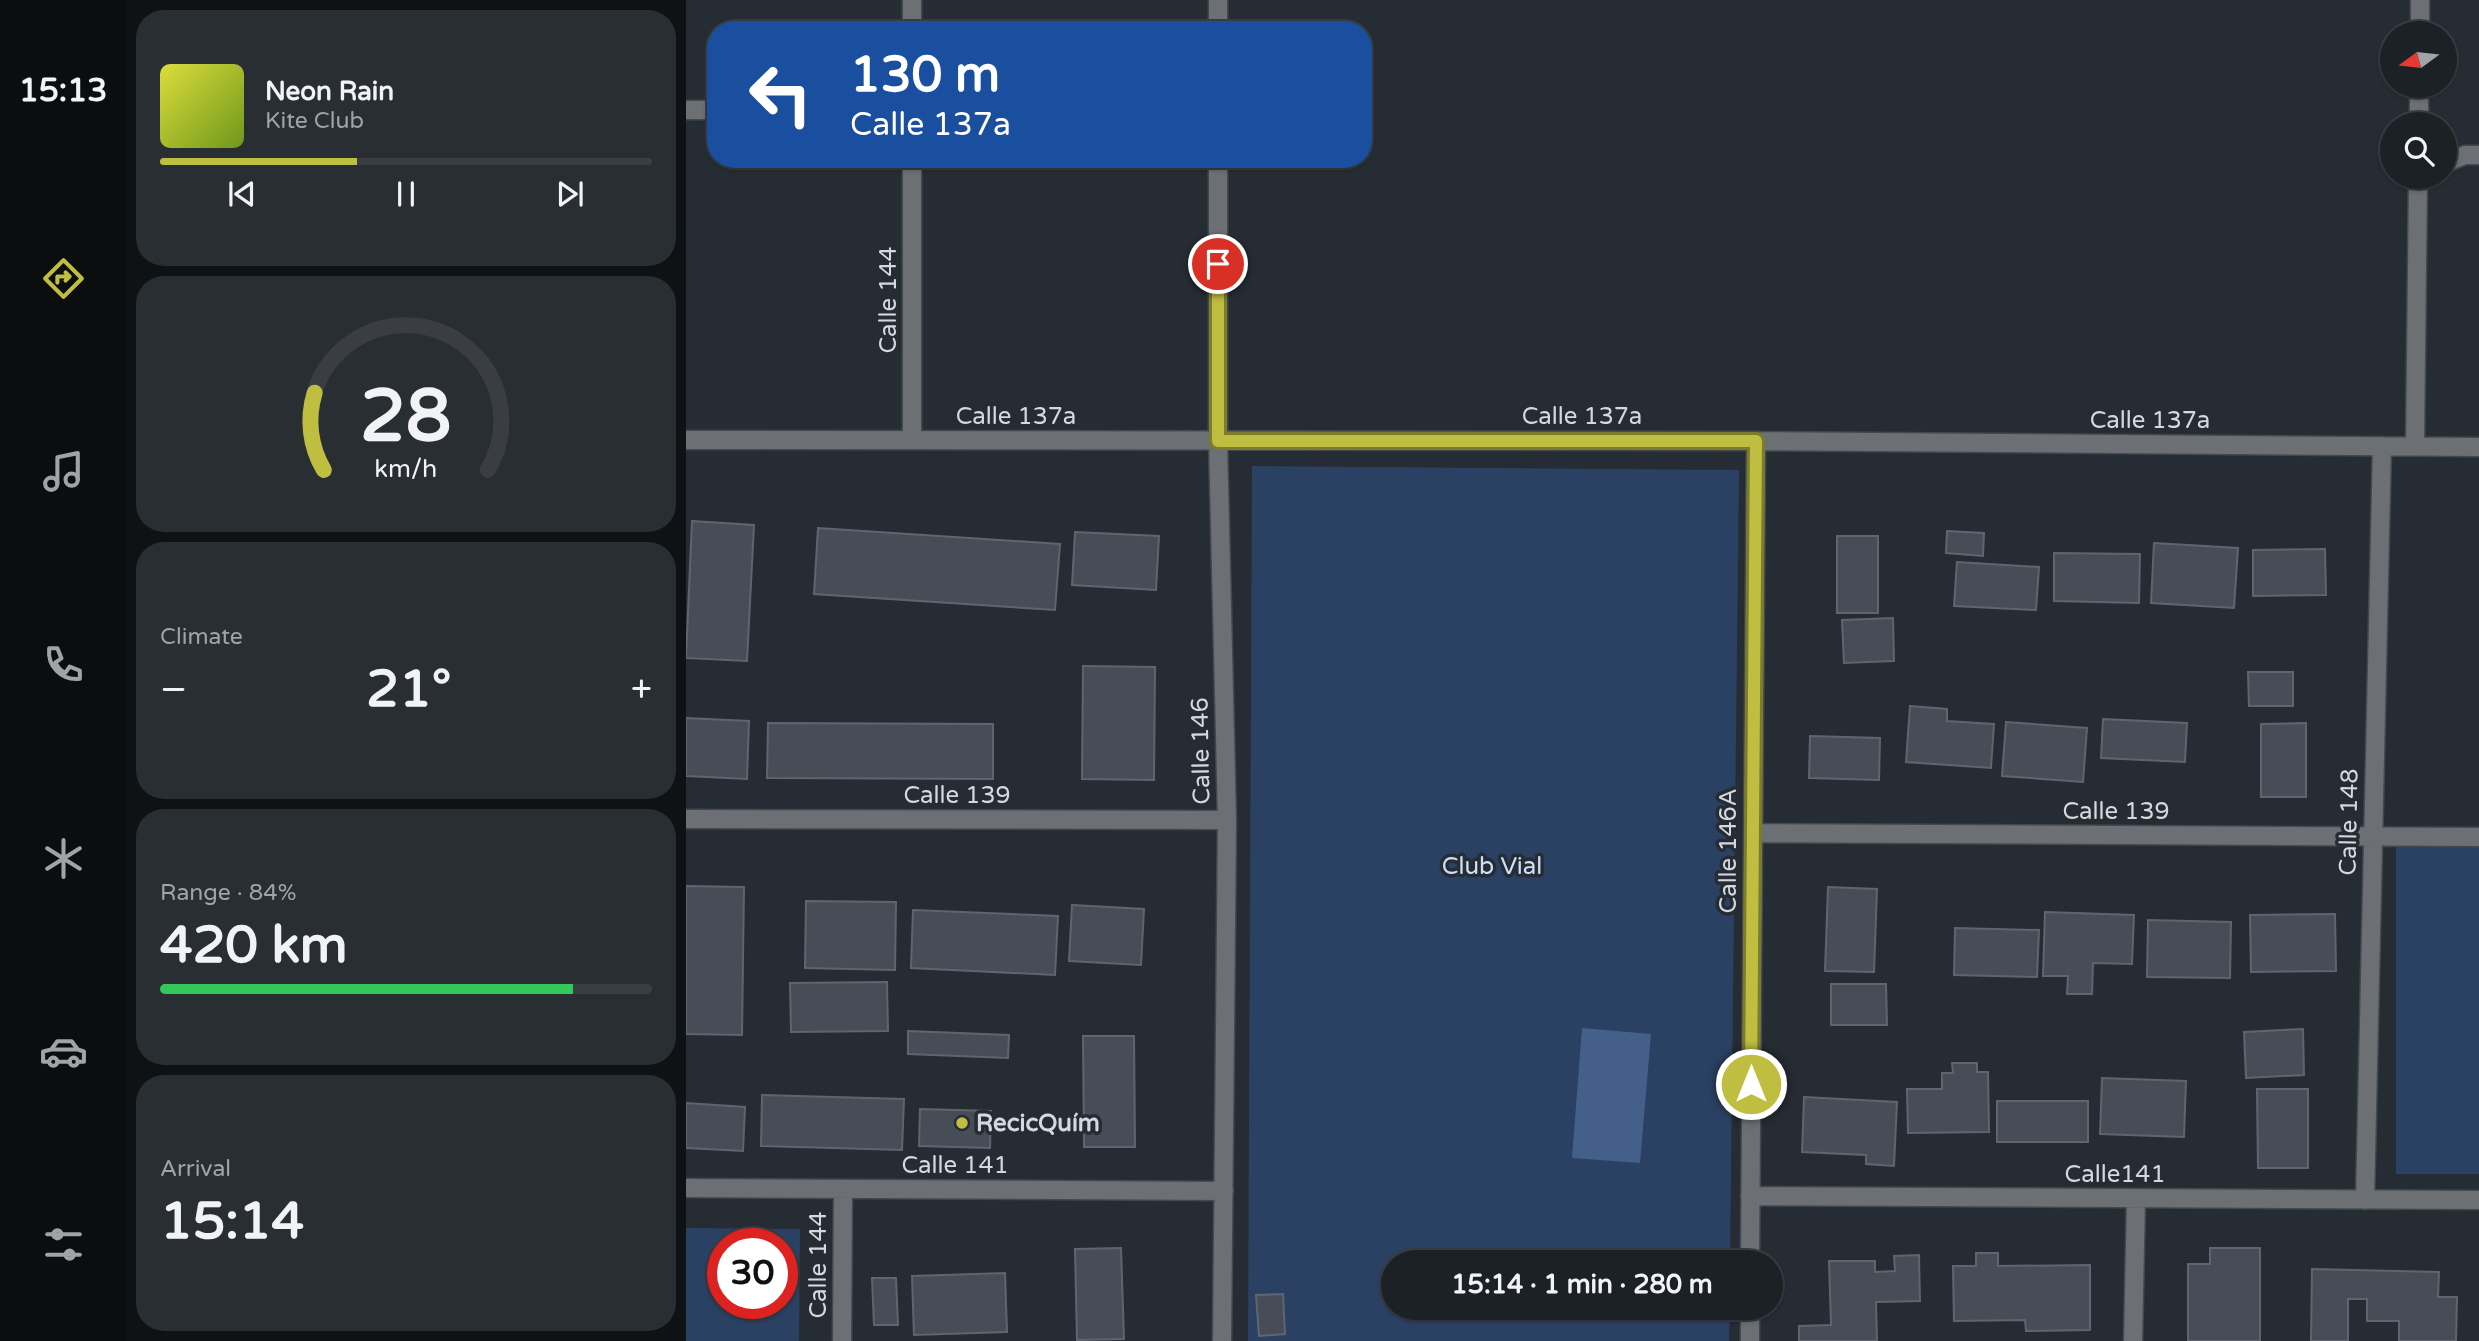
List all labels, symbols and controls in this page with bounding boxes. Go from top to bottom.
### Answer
north arrow [2380,21,2457,98]
map controls [2380,21,2457,189]
text: 130 m [850,46,1000,105]
icon: left [735,49,826,140]
text: 15:13 [19,72,107,110]
text: Neon Rain [265,76,394,107]
text: Calle 137a [850,106,1011,144]
text: Kite Club [265,107,364,135]
button: search [2380,112,2457,189]
icon: previous [223,175,261,213]
icon: pause [387,175,425,213]
icon: next [551,175,589,213]
pin [1188,234,1248,294]
icon: arrive [1199,245,1237,283]
street label: Calle 144 [874,246,903,354]
icon: directions [39,254,88,303]
text: 28 [360,374,452,462]
street label: Calle 137a [956,402,1076,431]
street label: Calle 137a [1522,402,1642,431]
street label: Calle 137a [2090,406,2210,435]
icon: music [39,447,88,496]
text: km/h [375,454,437,484]
text: Climate [160,623,243,651]
icon: phone [39,640,88,689]
text: 21° [366,658,451,721]
text: − [160,667,187,713]
text: + [631,667,652,713]
street label: Calle 146 [1186,697,1216,805]
street label: Calle 148 [2334,768,2364,876]
street label: Calle 139 [903,781,1011,810]
street label: Calle 146A [1714,788,1743,914]
street label: Calle 139 [2062,797,2170,826]
icon: climate [39,834,88,883]
park label: Club Vial [1442,852,1542,881]
text: Range · 84% [160,879,296,907]
text: 420 km [160,914,348,977]
icon: car [39,1027,88,1076]
position arrow [1714,1047,1788,1121]
place label: RecicQuím [976,1109,1100,1138]
marker: RecicQuím [954,1115,970,1131]
street label: Calle 141 [901,1151,1009,1180]
text: Arrival [160,1155,231,1183]
street label: Calle141 [2065,1160,2165,1189]
text: 15:14 [160,1190,304,1253]
street label: Calle 144 [804,1211,833,1319]
icon: filters [39,1220,88,1269]
speed limit sign: 30 [707,1228,798,1319]
text: 15:14 · 1 min · 280 m [1451,1269,1713,1300]

